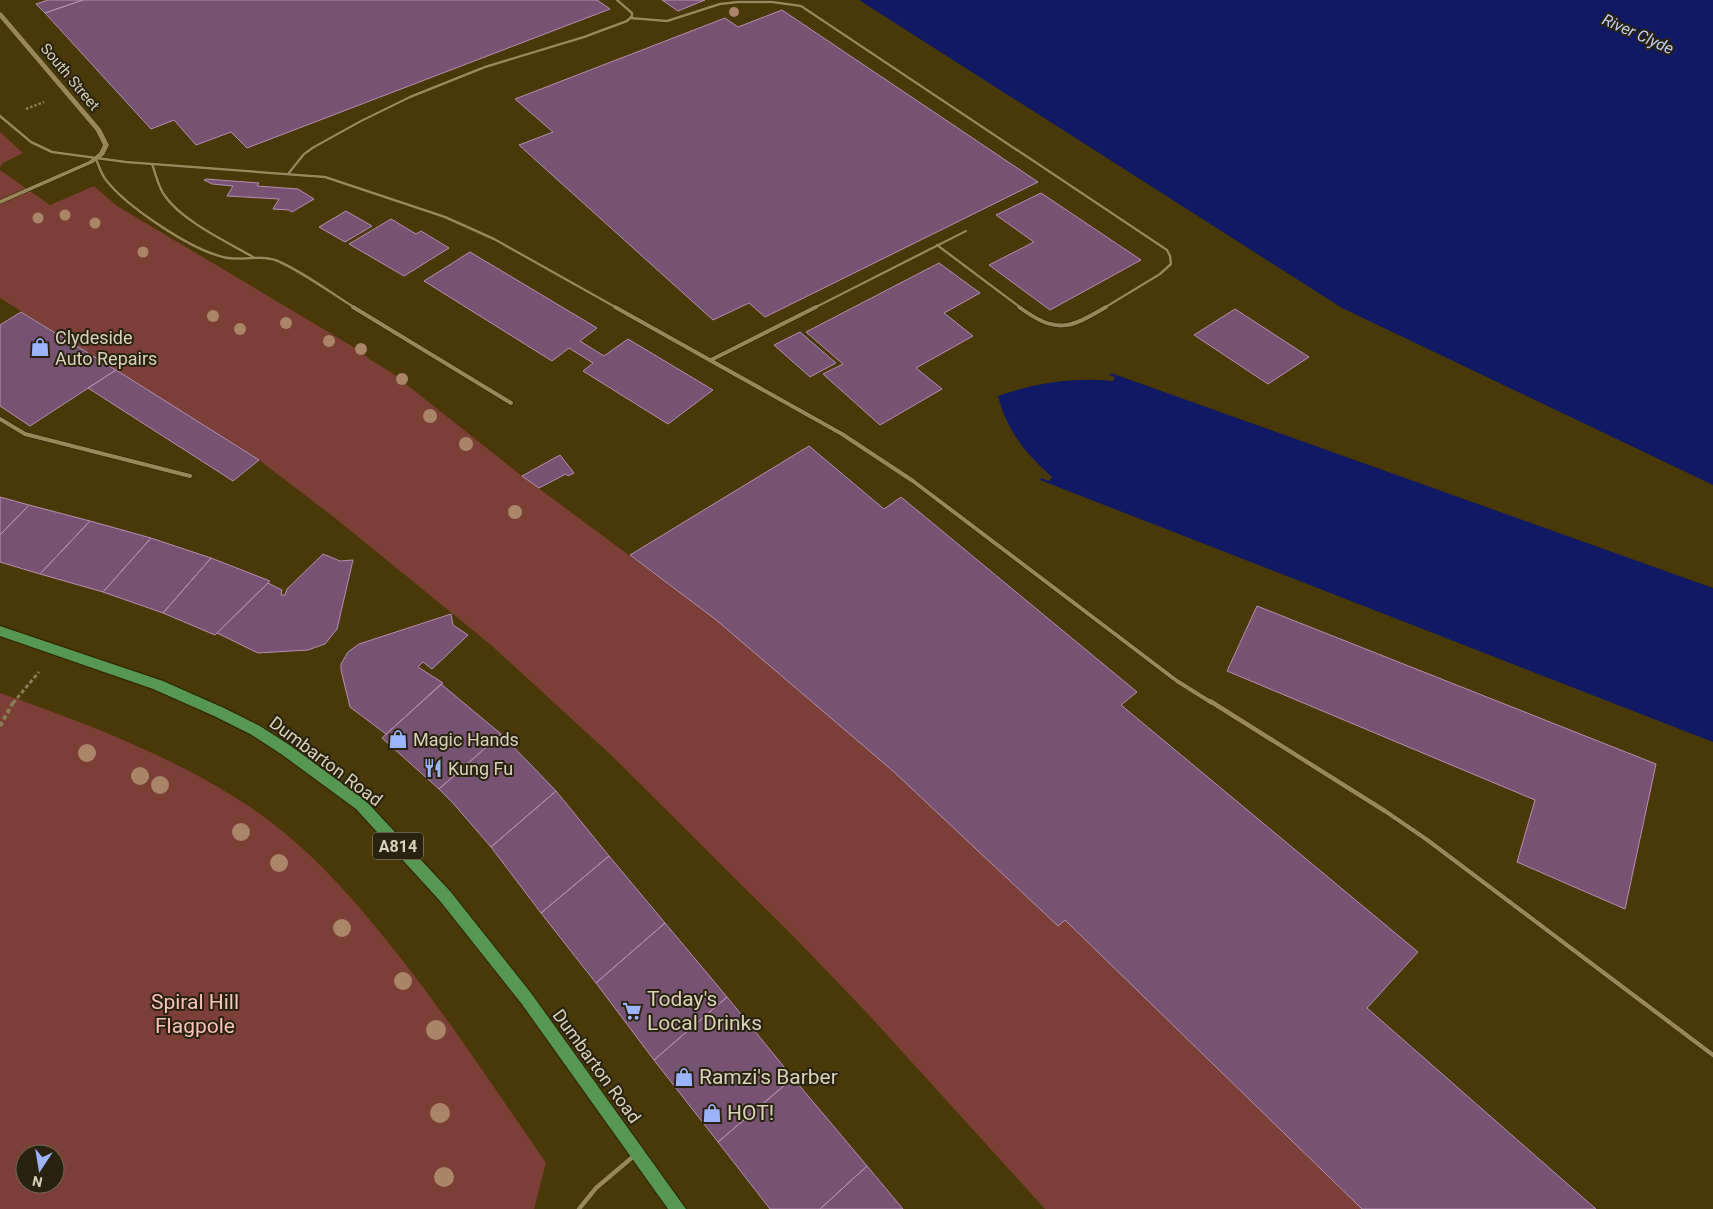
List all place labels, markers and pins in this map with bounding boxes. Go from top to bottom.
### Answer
place label: Clydeside Auto Repairs [55,327,157,369]
shop icon: Clydeside Auto Repairs [29,336,51,358]
shop icon: Magic Hands [387,728,409,750]
place label: Magic Hands [413,729,519,750]
restaurant icon: Kung Fu [422,757,444,779]
place label: Kung Fu [448,758,513,779]
place label: Today's Local Drinks [647,987,762,1035]
supermarket icon: Today's Local Drinks [621,1000,643,1022]
place label: Ramzi's Barber [699,1065,838,1089]
shop icon: Ramzi's Barber [673,1066,695,1088]
place label: HOT! [727,1101,774,1125]
shop icon: HOT! [701,1102,723,1124]

